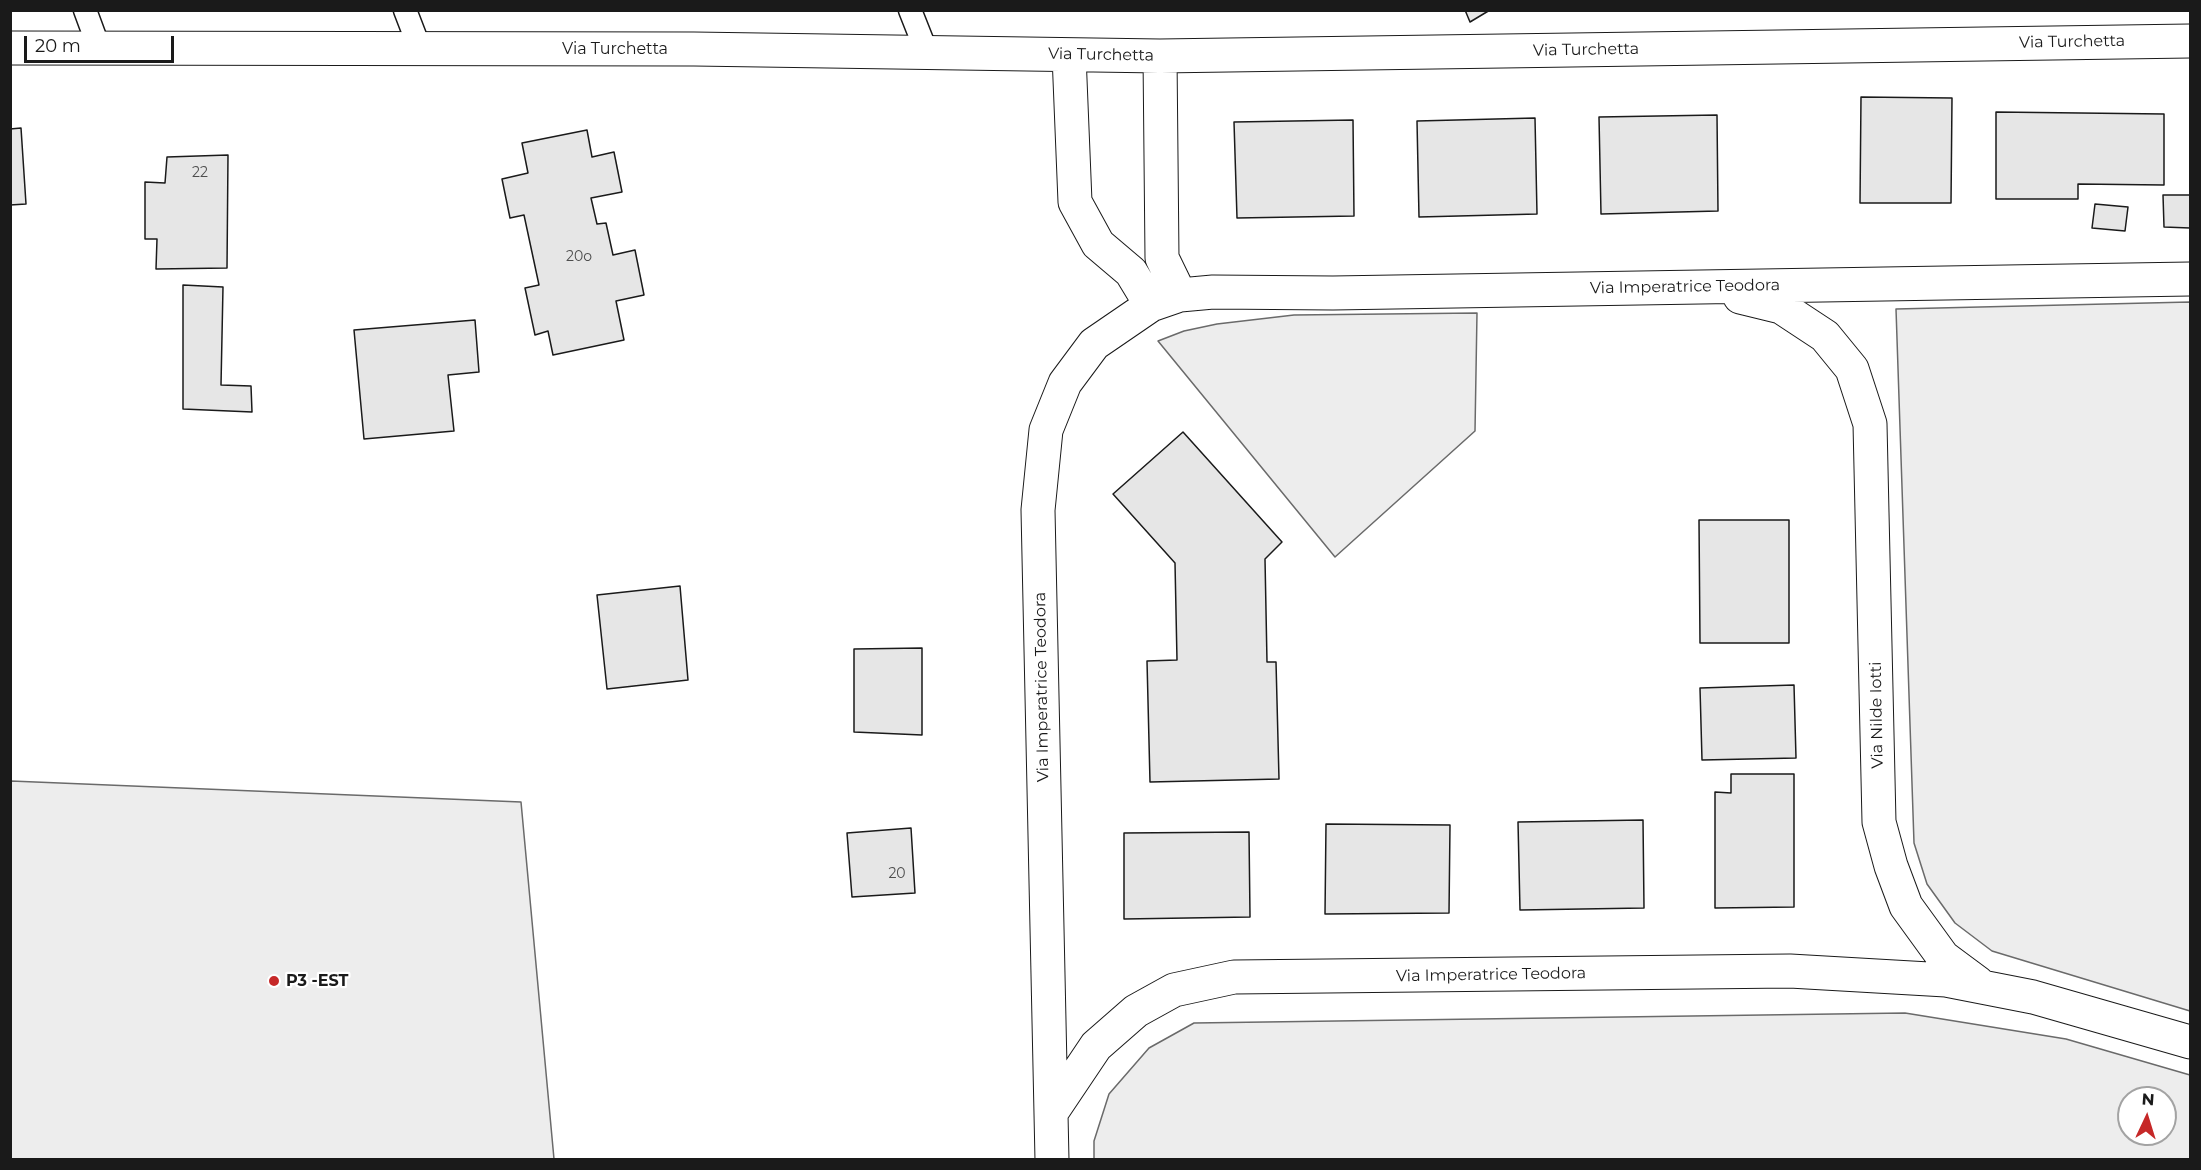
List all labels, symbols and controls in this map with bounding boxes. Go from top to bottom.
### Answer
scale bar [27,24,177,62]
street label: Via Turchetta [2019,31,2125,53]
text: 20 m [35,35,81,57]
street label: Via Turchetta [562,39,668,59]
street label: Via Turchetta [1533,39,1639,61]
street label: Via Turchetta [1048,44,1154,66]
house number: 22 [192,165,208,181]
house number: 20o [566,249,592,265]
street label: Via Imperatrice Teodora [1590,276,1780,298]
street label: Via Imperatrice Teodora [1031,592,1053,782]
street label: Via Nilde Iotti [1866,661,1888,769]
house number: 20 [888,866,906,882]
street label: Via Imperatrice Teodora [1396,964,1586,986]
place label: P3 -EST [286,971,348,991]
marker: P3 -EST [267,974,281,988]
north arrow [2117,1086,2177,1146]
text: N [2141,1090,2155,1109]

